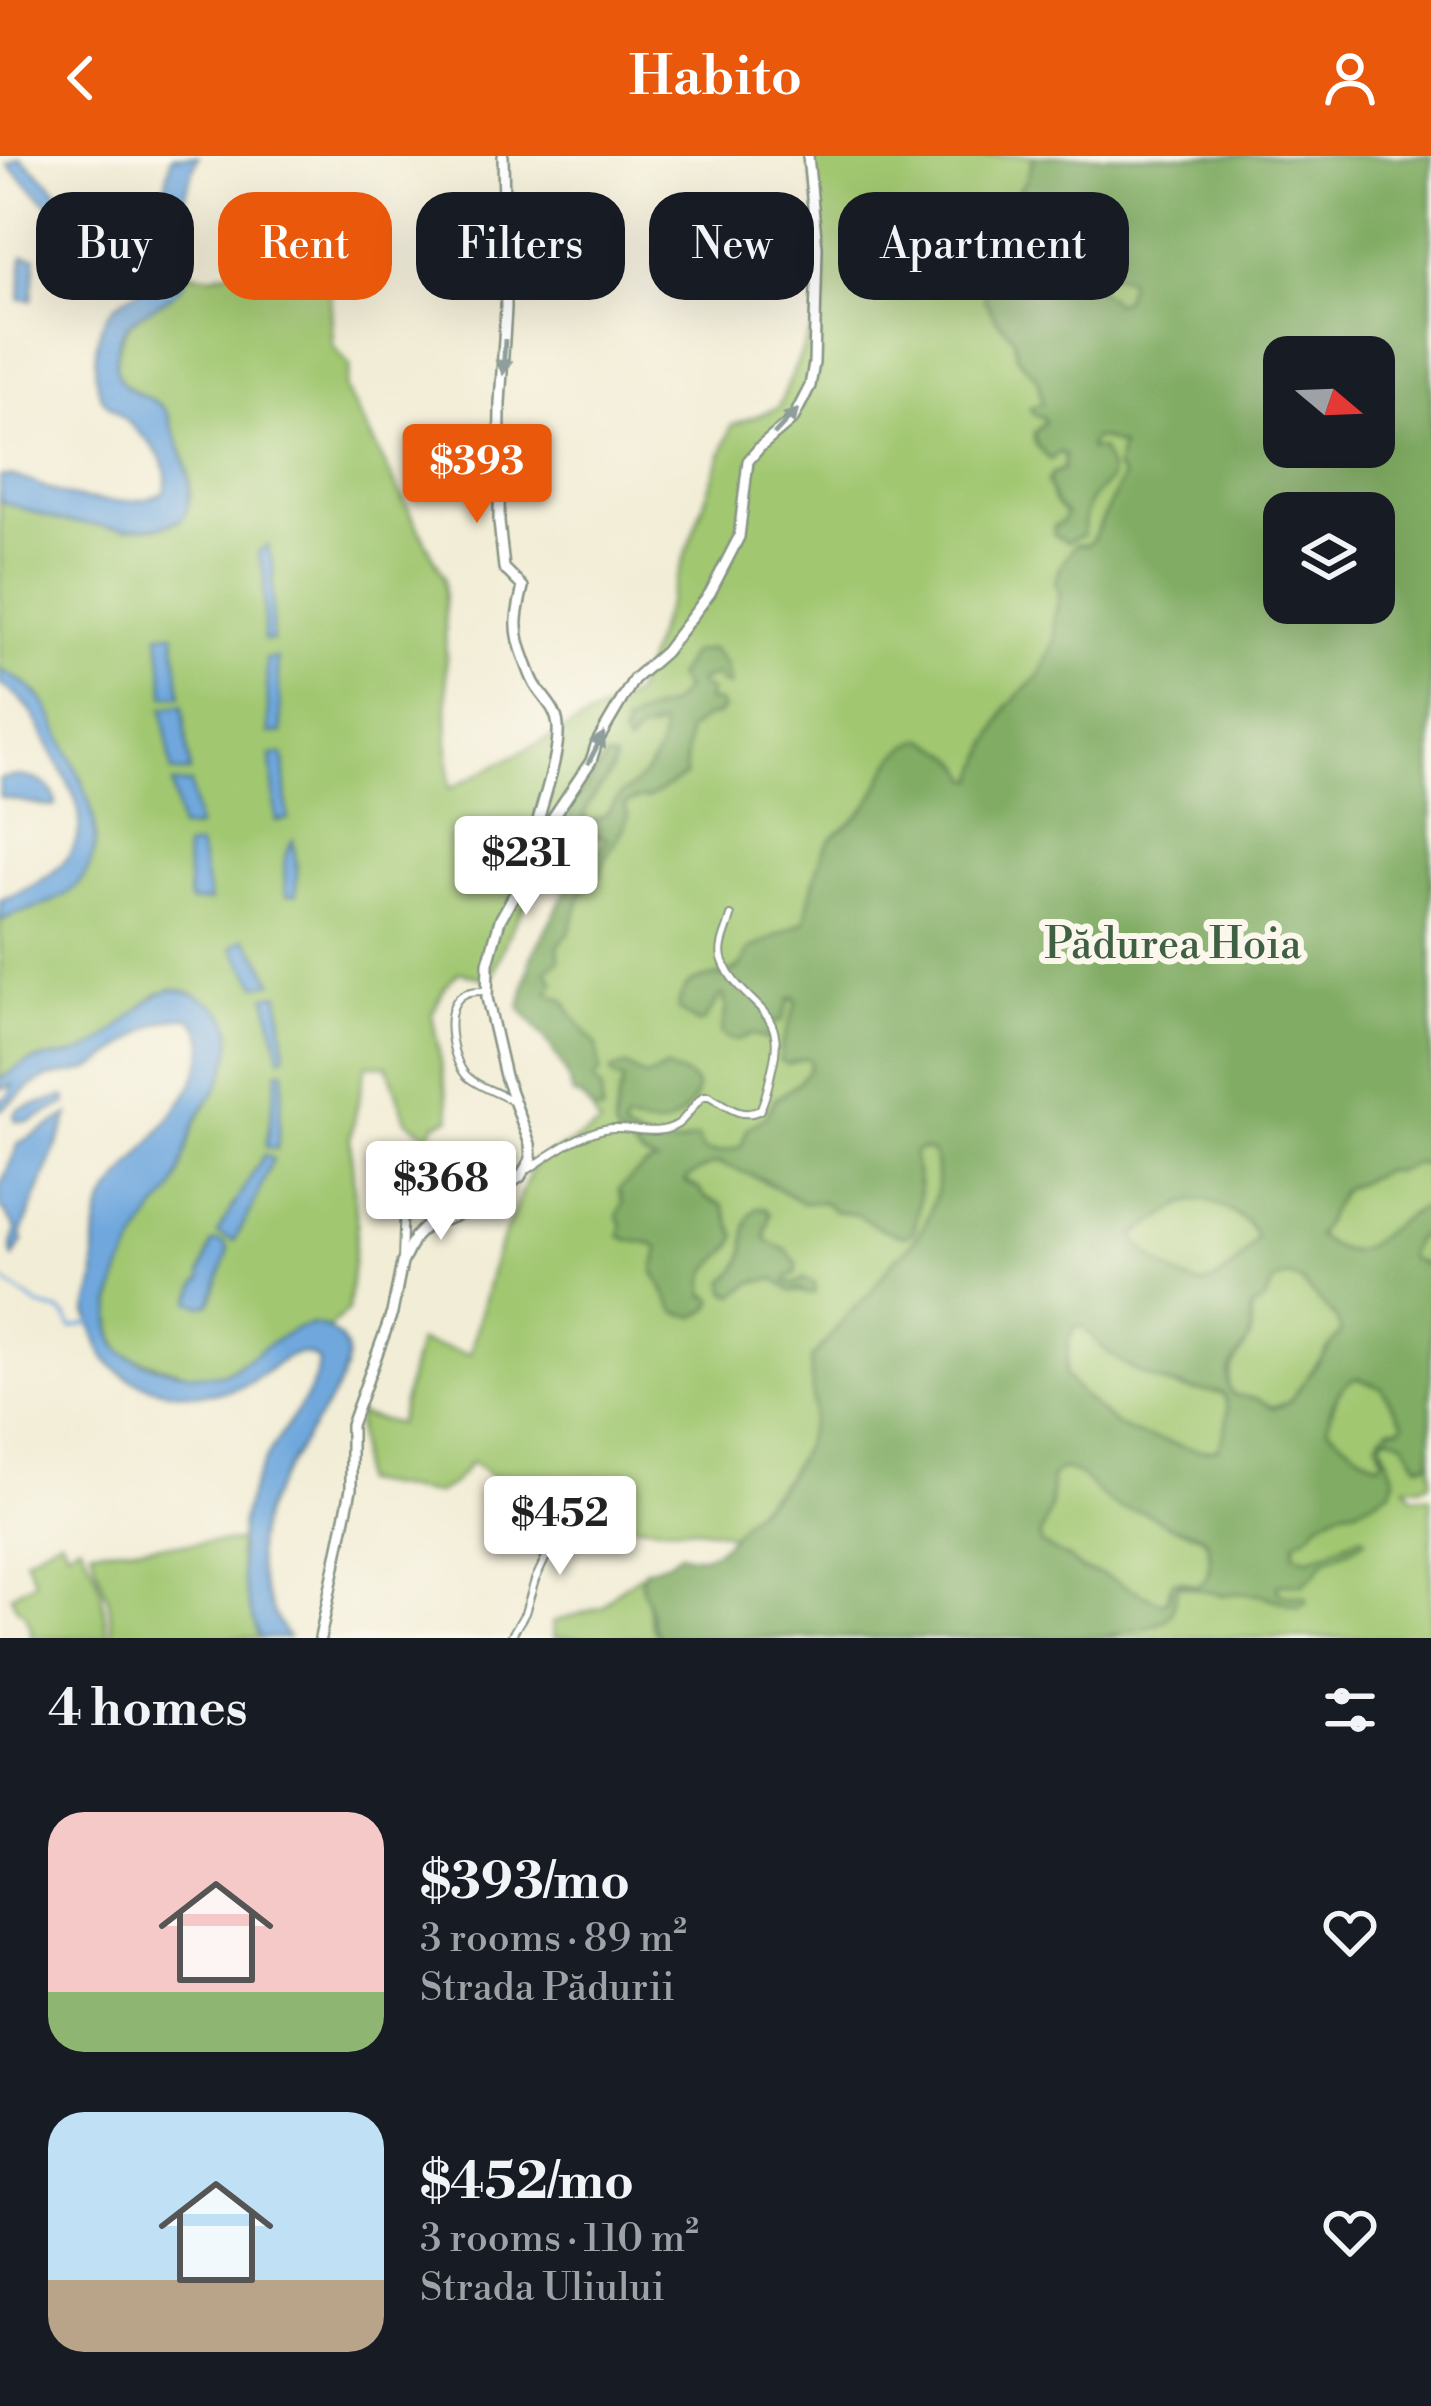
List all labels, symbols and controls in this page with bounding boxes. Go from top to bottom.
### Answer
text: Habito [629,44,802,112]
icon: back [48,45,114,111]
icon: person [1317,45,1383,111]
chip: Buy [36,192,194,300]
chip: Rent [218,192,392,300]
chip: Filters [416,192,625,300]
chip: New [649,192,814,300]
chip: Apartment [838,192,1129,300]
north arrow [1263,336,1395,468]
map controls [1263,336,1395,624]
one-way arrow [494,339,513,377]
one-way arrow [772,408,799,437]
pin: $393 [406,424,548,526]
text: $393 [430,438,524,487]
button: layers [1263,492,1395,624]
one-way arrow [586,731,606,766]
pin: $231 [455,816,597,918]
text: $231 [482,830,570,879]
park label: Pădurea Hoia [1045,919,1302,972]
pin: $368 [370,1141,512,1243]
text: $368 [393,1155,489,1204]
pin: $452 [489,1476,631,1578]
text: $452 [511,1490,609,1539]
icon: filters [1317,1677,1383,1743]
text: 4 homes [48,1678,248,1742]
text: $393/mo [420,1851,630,1915]
icon: home [144,1860,288,2004]
icon: heart [1317,1899,1383,1965]
text: 3 rooms · 89 m² [420,1915,687,1964]
text: Strada Pădurii [420,1964,675,2013]
text: $452/mo [420,2151,634,2215]
icon: home [144,2160,288,2304]
icon: heart [1317,2199,1383,2265]
text: 3 rooms · 110 m² [420,2215,699,2264]
text: Strada Uliului [420,2264,665,2313]

